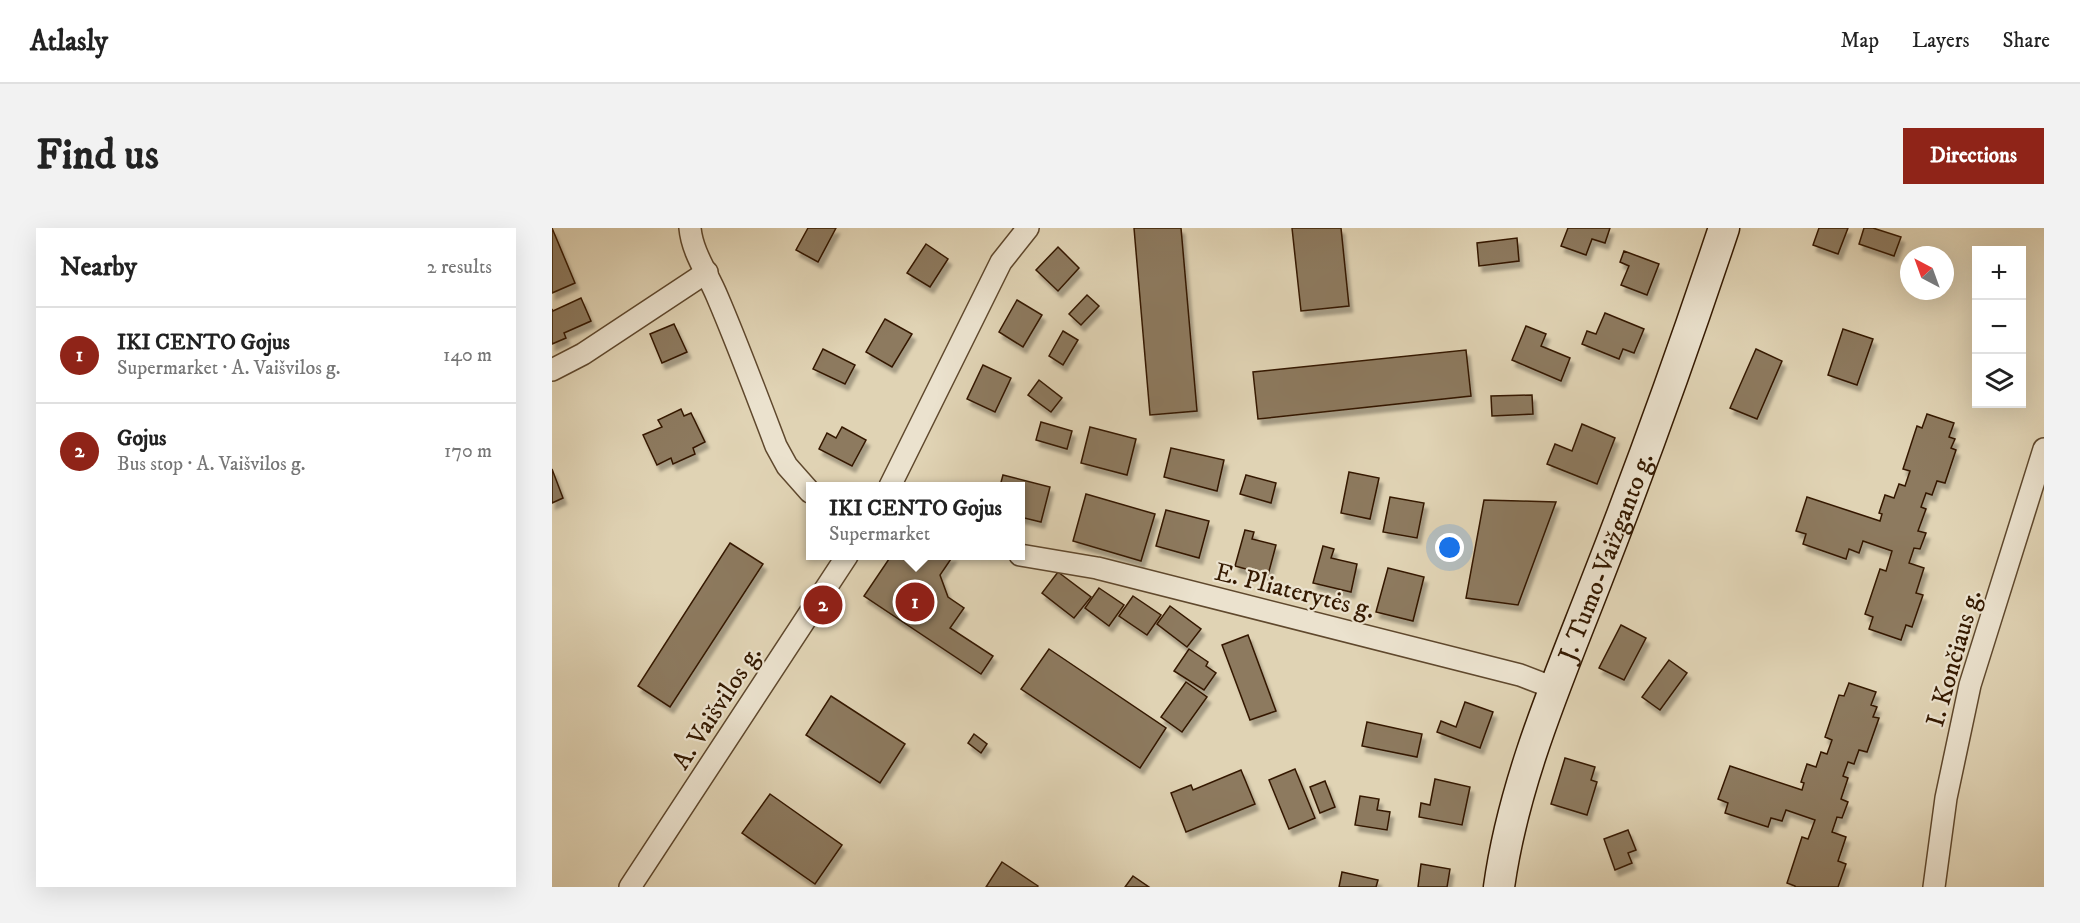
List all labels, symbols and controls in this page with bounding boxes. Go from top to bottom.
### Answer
text: Atlasly [30,24,108,59]
text: Map [1840,28,1879,54]
text: Layers [1912,28,1970,54]
text: Share [2003,28,2050,54]
button: Directions [1903,128,2044,184]
text: Find us [36,130,159,182]
north arrow [1900,246,1954,300]
map controls [1972,246,2026,408]
button: + [1972,246,2026,300]
text: Nearby [60,251,137,284]
text: 2 results [427,255,492,280]
button: − [1972,300,2026,354]
text: IKI CENTO Gojus [117,329,290,356]
text: 1 [76,343,83,368]
text: 140 m [443,343,492,368]
button: layers [1972,354,2026,408]
text: Supermarket · A. Vaišvilos g. [117,356,341,381]
text: Gojus [117,425,166,452]
text: 2 [75,439,84,464]
text: 170 m [444,439,492,464]
street label: J. Tumo-Vaižganto g. [1551,448,1662,668]
text: Bus stop · A. Vaišvilos g. [117,452,306,477]
popup [806,482,1025,560]
text: IKI CENTO Gojus [829,495,1002,522]
text: Supermarket [829,522,930,547]
your location [1435,533,1464,562]
street label: E. Pliaterytės g. [1211,556,1378,627]
pin: 1 [896,580,934,625]
pin: 2 [804,582,842,628]
street label: I. Končiaus g. [1919,586,1990,731]
street label: A. Vaišvilos g. [665,639,770,776]

